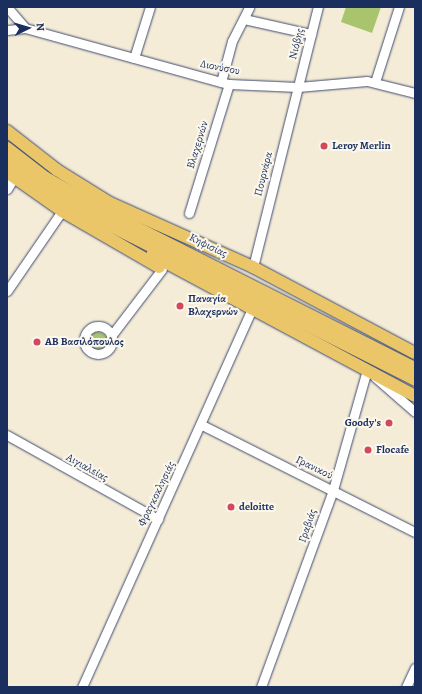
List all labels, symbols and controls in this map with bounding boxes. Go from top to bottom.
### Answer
north arrow [8,8,48,48]
text: N [33,22,48,32]
street label: Νιόβης [287,27,307,61]
street label: Διονύσου [199,58,241,78]
street label: Βλαχερνών [185,120,211,170]
place label: Leroy Merlin [332,139,391,153]
marker: Leroy Merlin [319,141,329,151]
street label: Πουρνάρα [252,150,276,198]
street label: Κηφισίας [187,231,229,261]
place label: Παναγία Βλαχερνών [188,293,238,319]
marker: Παναγία Βλαχερνών [175,301,185,311]
place label: ΑΒ Βασιλόπουλος [45,335,124,349]
marker: ΑΒ Βασιλόπουλος [32,337,42,347]
place label: Goody's [345,416,381,430]
marker: Goody's [384,418,394,428]
place label: Flocafe [376,443,409,457]
marker: Flocafe [363,445,373,455]
street label: Αιγιαλείας [64,451,110,485]
street label: Γρανικού [293,453,335,483]
street label: Φραγκοκλησιάς [136,459,178,529]
place label: deloitte [239,500,274,514]
marker: deloitte [226,502,236,512]
street label: Γραβιάς [296,507,320,545]

